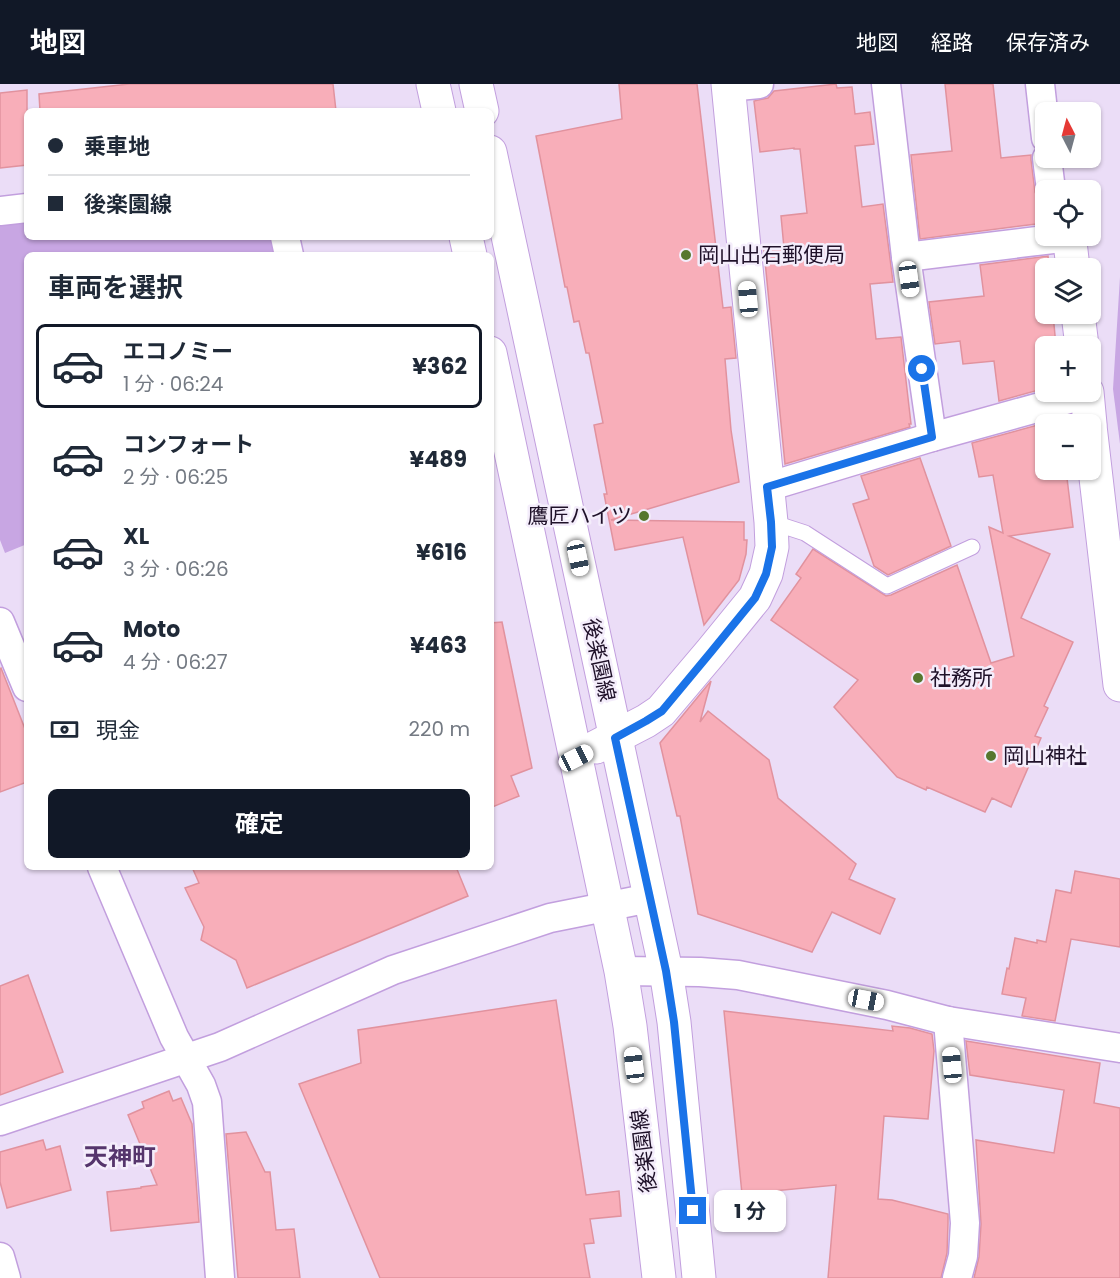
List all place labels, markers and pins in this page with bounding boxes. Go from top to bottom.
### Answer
place label: 岡山出石郵便局 [698,240,845,269]
marker: 岡山出石郵便局 [679,248,693,262]
place label: 鷹匠ハイツ [527,501,632,530]
marker: 鷹匠ハイツ [637,509,651,523]
place label: 社務所 [930,663,993,692]
marker: 社務所 [911,671,925,685]
place label: 岡山神社 [1003,741,1087,770]
marker: 岡山神社 [984,749,998,763]

